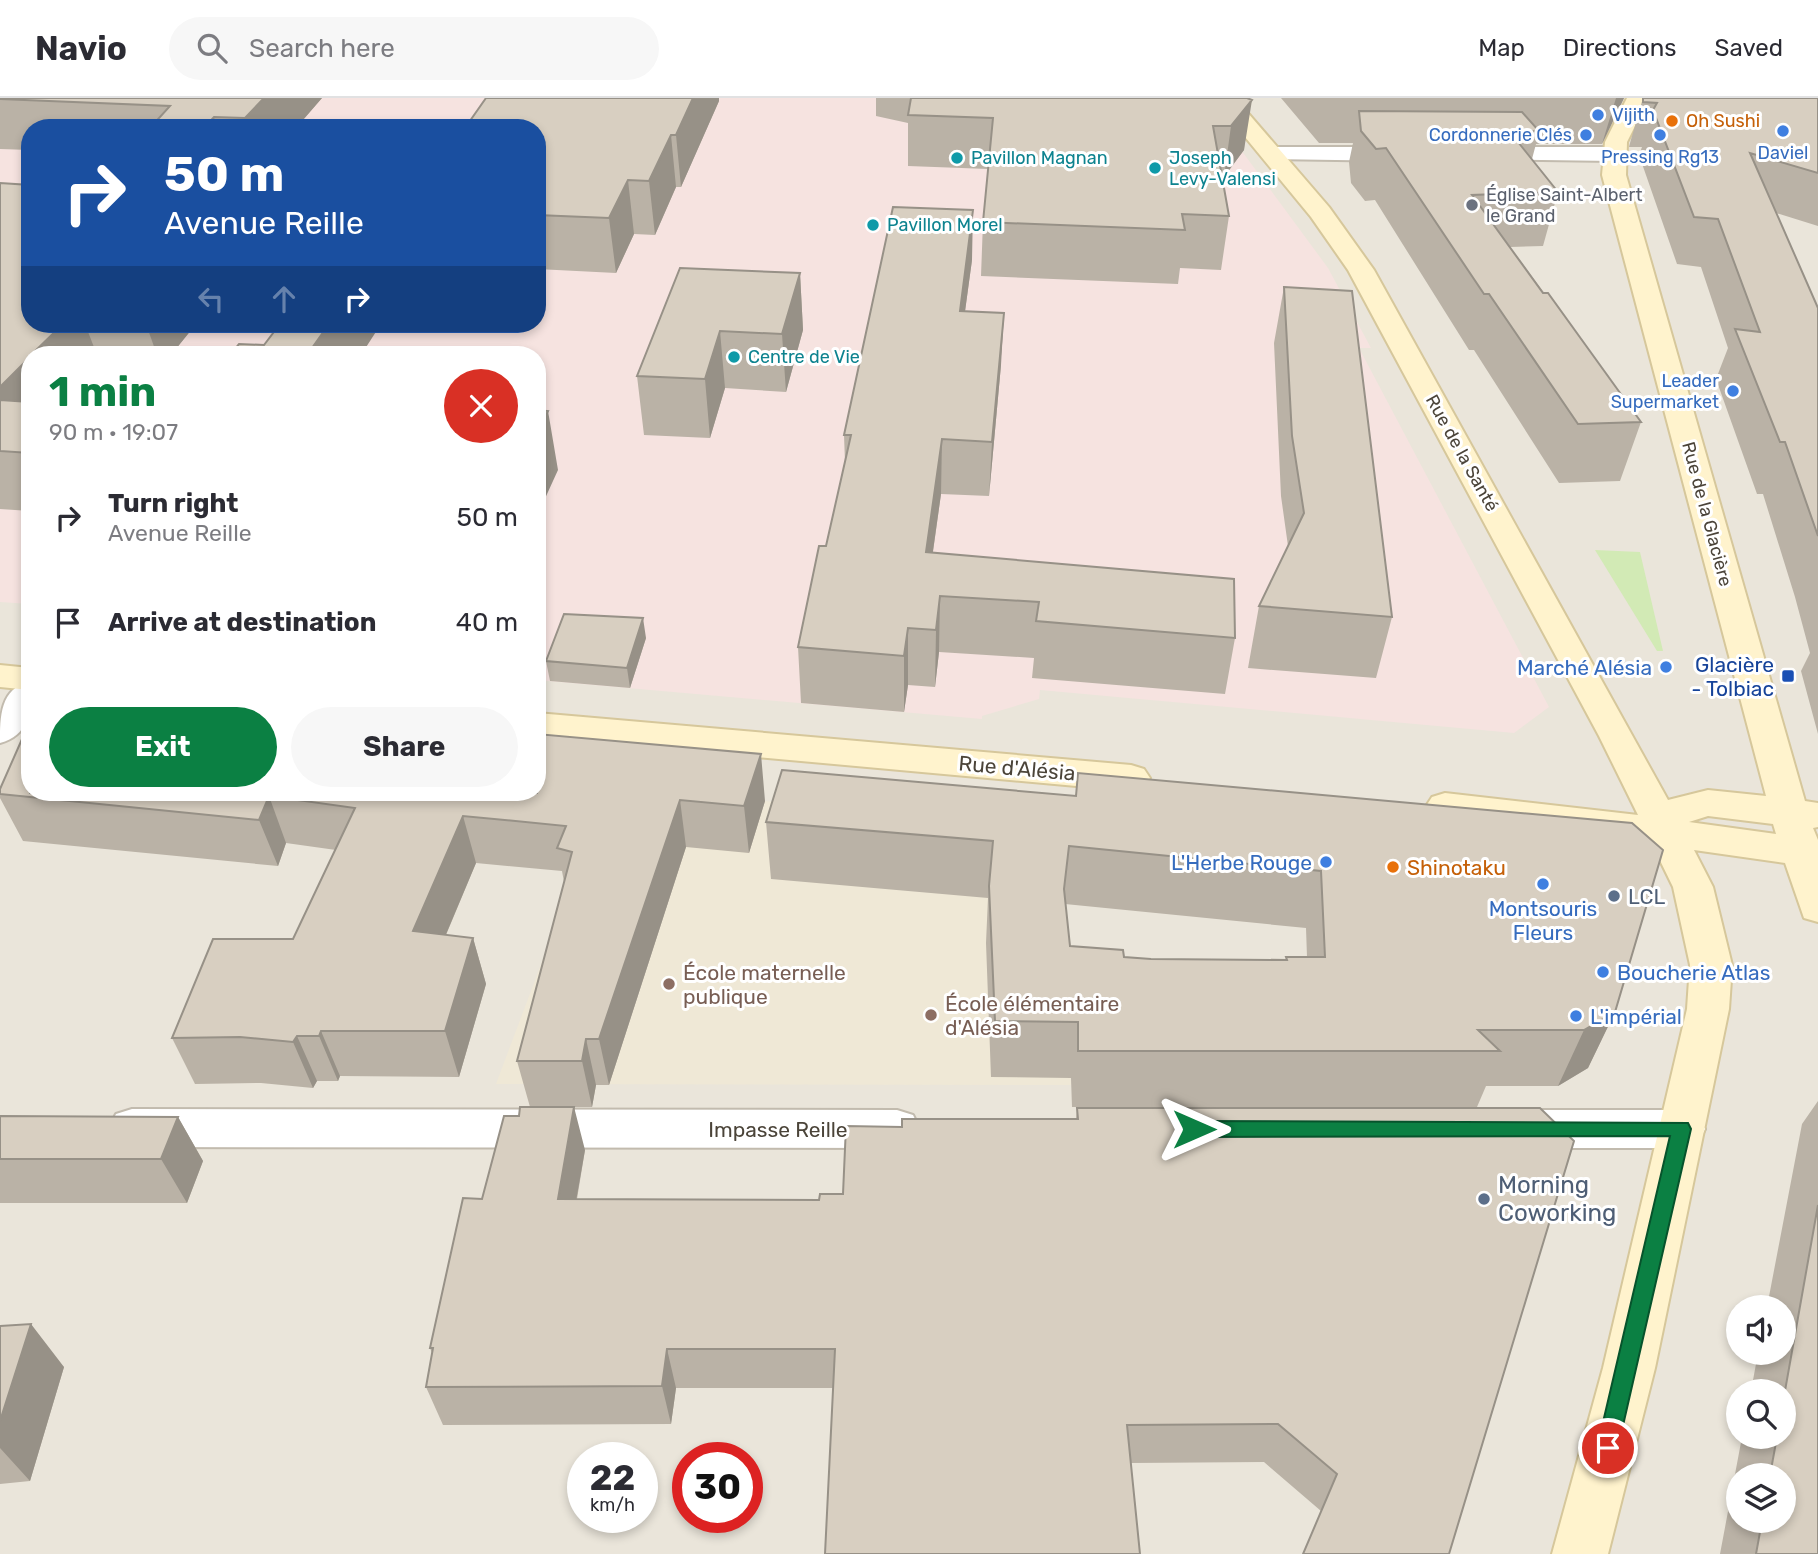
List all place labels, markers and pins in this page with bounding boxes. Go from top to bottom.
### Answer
place label: Vijith [1612,104,1655,126]
marker: Vijith [1590,107,1606,123]
place label: Oh Sushi [1686,110,1760,132]
marker: Oh Sushi [1664,113,1680,129]
marker: Daviel [1775,123,1791,139]
place label: Cordonnerie Clés [1429,124,1572,146]
marker: Cordonnerie Clés [1578,127,1594,143]
marker: Pressing Rg13 [1652,127,1668,143]
place label: Daviel [1758,142,1808,164]
place label: Pressing Rg13 [1601,146,1719,168]
place label: Pavillon Magnan [971,147,1108,169]
place label: Joseph Levy-Valensi [1169,147,1276,190]
marker: Pavillon Magnan [949,150,965,166]
marker: Joseph Levy-Valensi [1147,160,1163,176]
place label: Église Saint-Albert le Grand [1486,184,1642,227]
marker: Église Saint-Albert le Grand [1464,197,1480,213]
place label: Pavillon Morel [887,214,1003,236]
marker: Pavillon Morel [865,217,881,233]
place label: Centre de Vie [748,346,860,368]
marker: Centre de Vie [726,349,742,365]
place label: Leader Supermarket [1611,370,1719,413]
marker: Leader Supermarket [1725,383,1741,399]
place label: Glacière - Tolbiac [1691,652,1774,701]
place label: Marché Alésia [1517,655,1652,680]
marker: Marché Alésia [1658,659,1674,675]
marker: Glacière - Tolbiac [1780,668,1796,684]
place label: L'Herbe Rouge [1171,850,1312,875]
marker: L'Herbe Rouge [1318,854,1334,870]
place label: Shinotaku [1407,855,1506,880]
marker: Shinotaku [1385,859,1401,875]
marker: Montsouris Fleurs [1535,876,1551,892]
place label: LCL [1628,884,1666,909]
marker: LCL [1606,888,1622,904]
place label: Montsouris Fleurs [1489,896,1597,945]
place label: École maternelle publique [683,960,846,1009]
place label: Boucherie Atlas [1617,960,1770,985]
marker: Boucherie Atlas [1595,964,1611,980]
marker: École maternelle publique [661,976,677,992]
place label: École élémentaire d'Alésia [945,991,1119,1040]
place label: L'impérial [1590,1004,1682,1029]
marker: École élémentaire d'Alésia [923,1007,939,1023]
marker: L'impérial [1568,1008,1584,1024]
place label: Morning Coworking [1498,1171,1616,1227]
marker: Morning Coworking [1476,1191,1492,1207]
pin [1578,1418,1638,1478]

